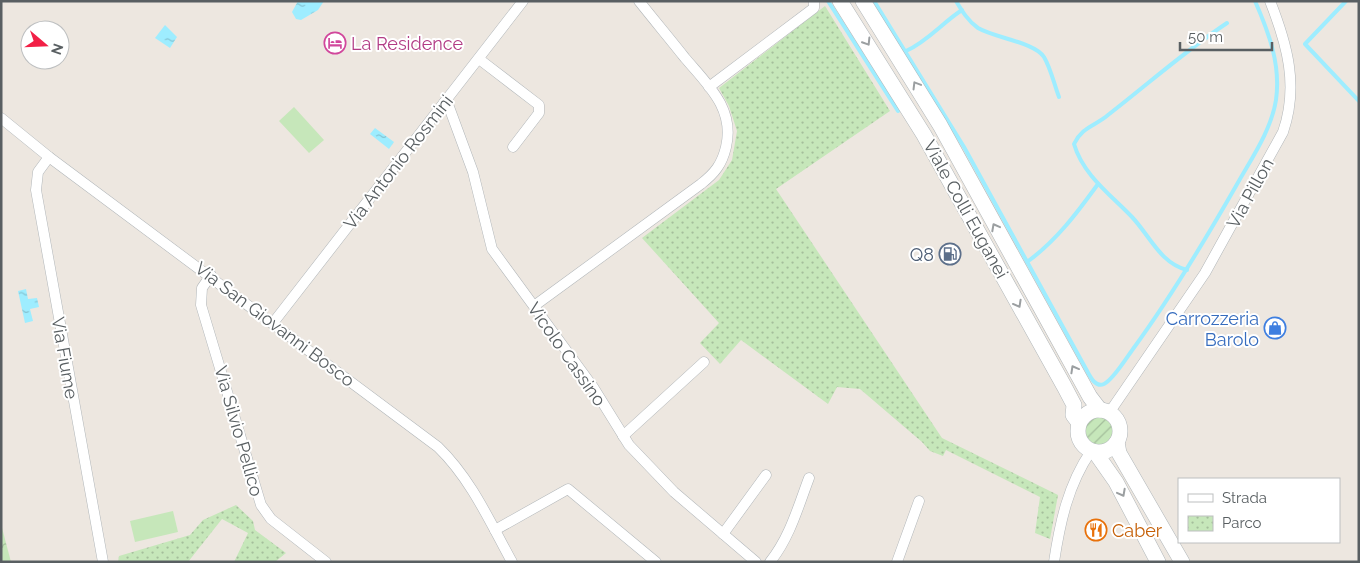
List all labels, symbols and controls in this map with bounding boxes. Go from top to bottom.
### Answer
north arrow [20,20,70,70]
scale bar [1180,20,1272,52]
text: 50 m [1188,28,1223,46]
hotel icon: La Residence [323,31,347,55]
place label: La Residence [351,33,464,54]
one-way arrow [861,36,871,45]
text: N [48,42,67,57]
one-way arrow [913,82,922,91]
street label: Via Antonio Rosmini [339,91,457,233]
street label: Viale Colli Euganei [919,136,1013,282]
street label: Via Pillon [1222,154,1278,232]
one-way arrow [991,223,1001,232]
fuel station icon: Q8 [938,242,962,266]
place label: Q8 [910,244,934,265]
street label: Via San Giovanni Bosco [191,257,359,391]
street label: Vicolo Cassino [524,298,611,410]
one-way arrow [1012,299,1022,308]
place label: Carrozzeria Barolo [1166,308,1259,350]
street label: Via Fiume [47,315,83,401]
shop icon: Carrozzeria Barolo [1263,316,1287,340]
street label: Via Silvio Pellico [210,363,268,499]
one-way arrow [1070,365,1080,374]
legend [1178,478,1340,543]
one-way arrow [1116,488,1126,497]
text: Strada [1222,489,1267,507]
text: Parco [1222,514,1262,532]
restaurant icon: Caber [1084,518,1108,542]
place label: Caber [1112,520,1163,541]

